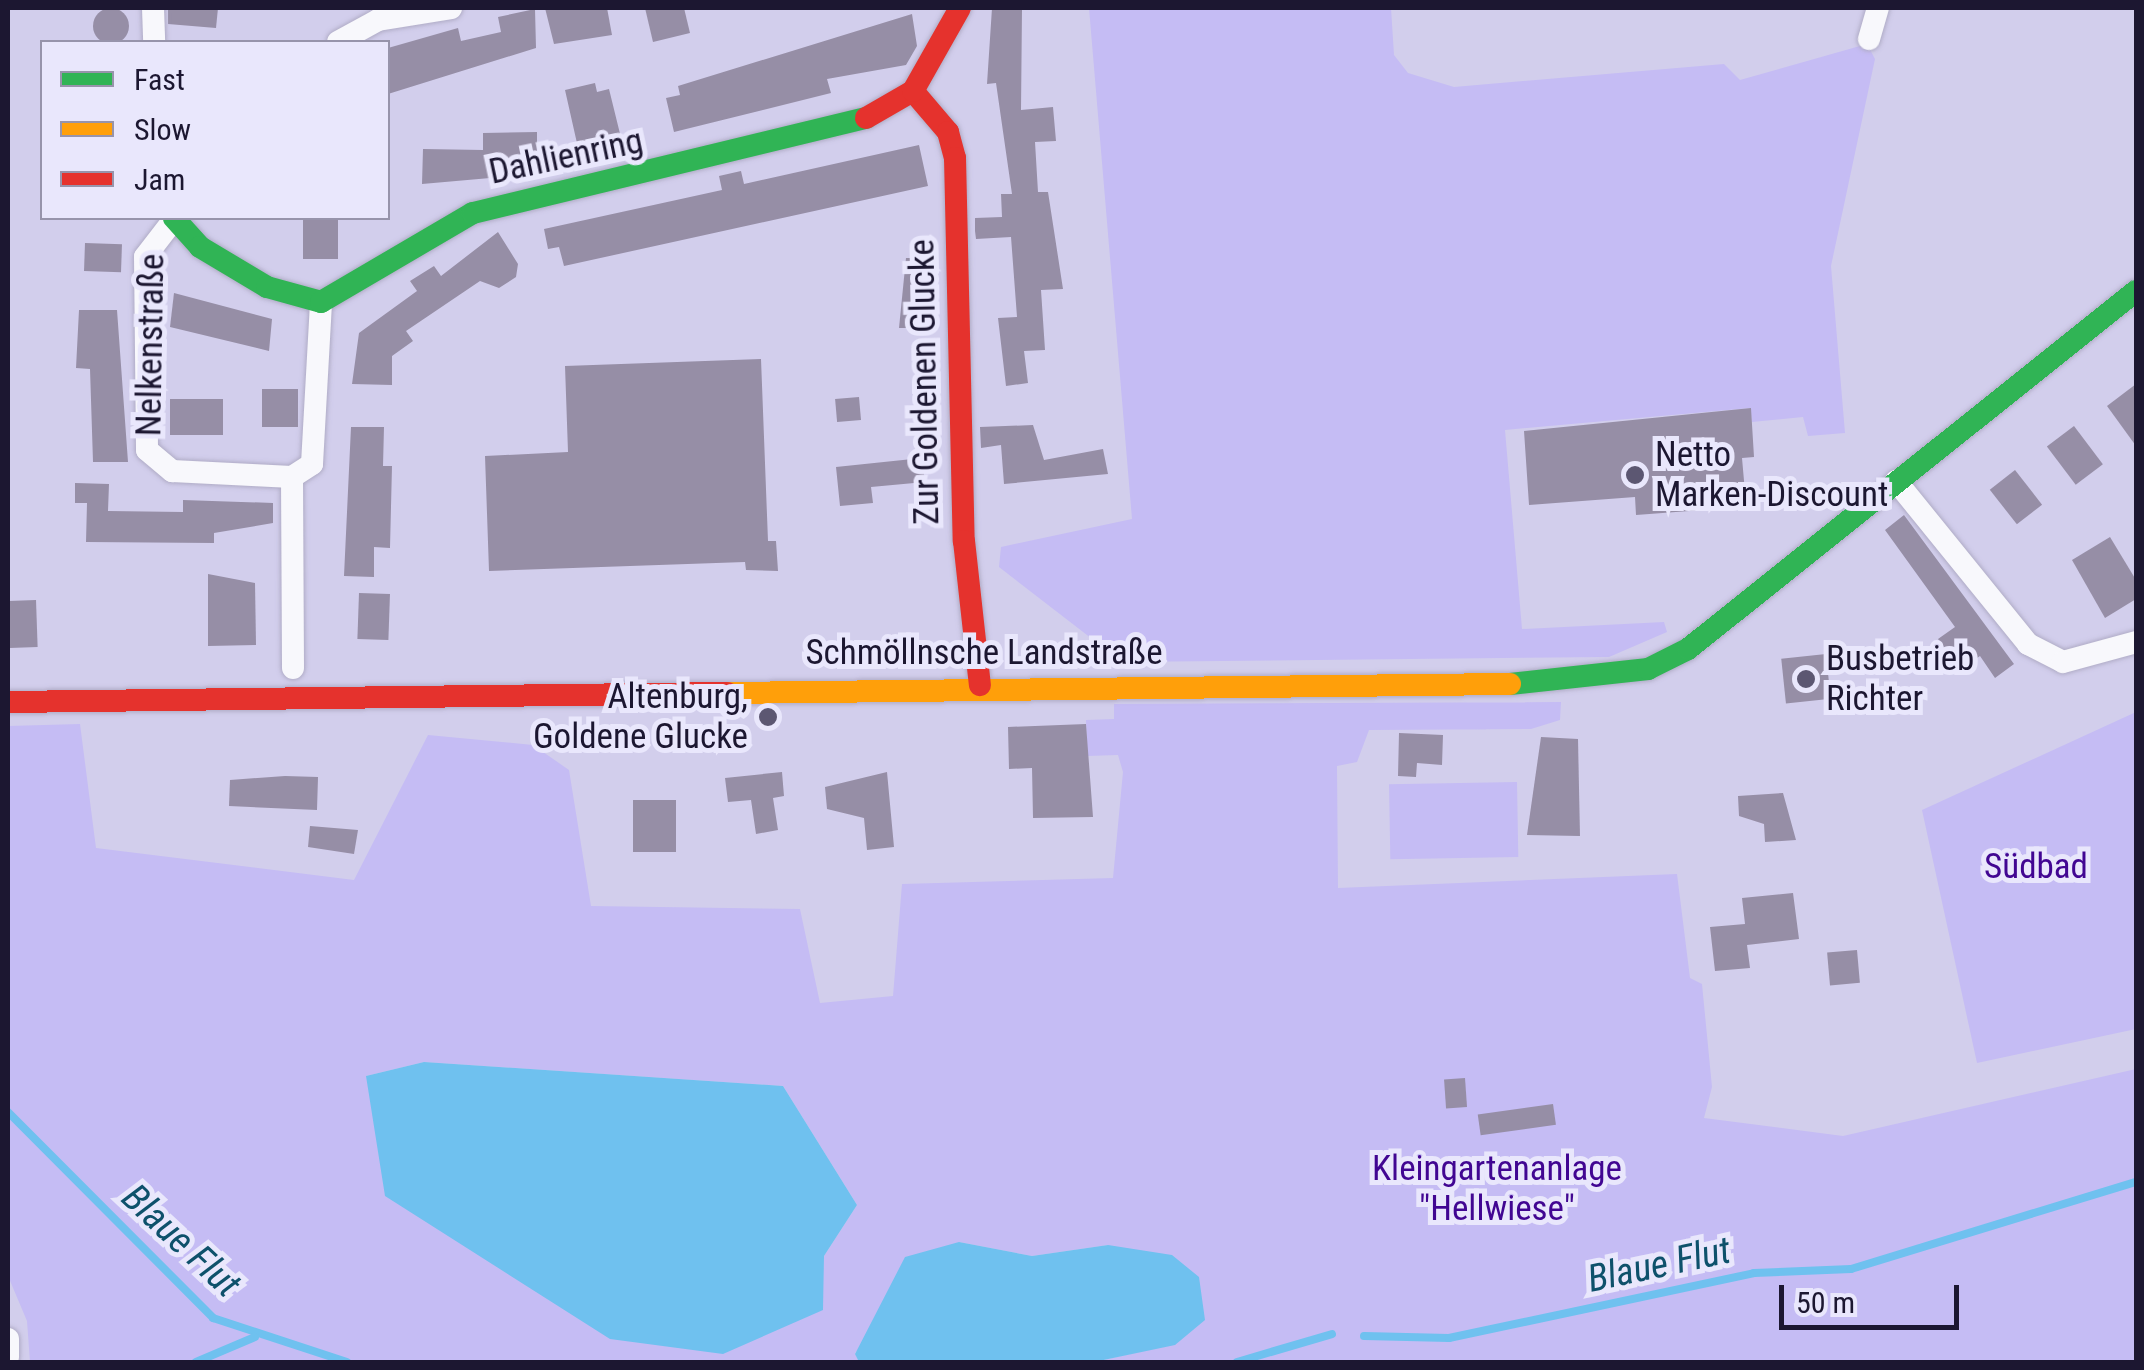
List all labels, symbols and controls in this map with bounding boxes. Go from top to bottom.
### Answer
legend [40,40,390,220]
text: Fast [134,62,185,97]
text: Slow [134,112,191,147]
street label: Dahlienring [485,120,647,194]
text: Jam [134,162,185,197]
street label: Zur Goldenen Glucke [902,239,948,525]
street label: Nelkenstraße [128,253,174,437]
place label: Netto Marken-Discount [1655,434,1888,516]
marker: Netto Marken-Discount [1624,464,1646,486]
street label: Schmöllnsche Landstraße [805,632,1163,674]
place label: Busbetrieb Richter [1826,638,1974,720]
marker: Busbetrieb Richter [1795,668,1817,690]
place label: Altenburg, Goldene Glucke [533,676,748,758]
marker: Altenburg, Goldene Glucke [757,706,779,728]
park label: Südbad [1984,846,2088,888]
park label: Kleingartenanlage "Hellwiese" [1372,1148,1622,1230]
water label: Blaue Flut [112,1175,250,1307]
water label: Blaue Flut [1583,1228,1735,1302]
scale bar [1784,1265,1964,1327]
text: 50 m [1796,1285,1855,1320]

